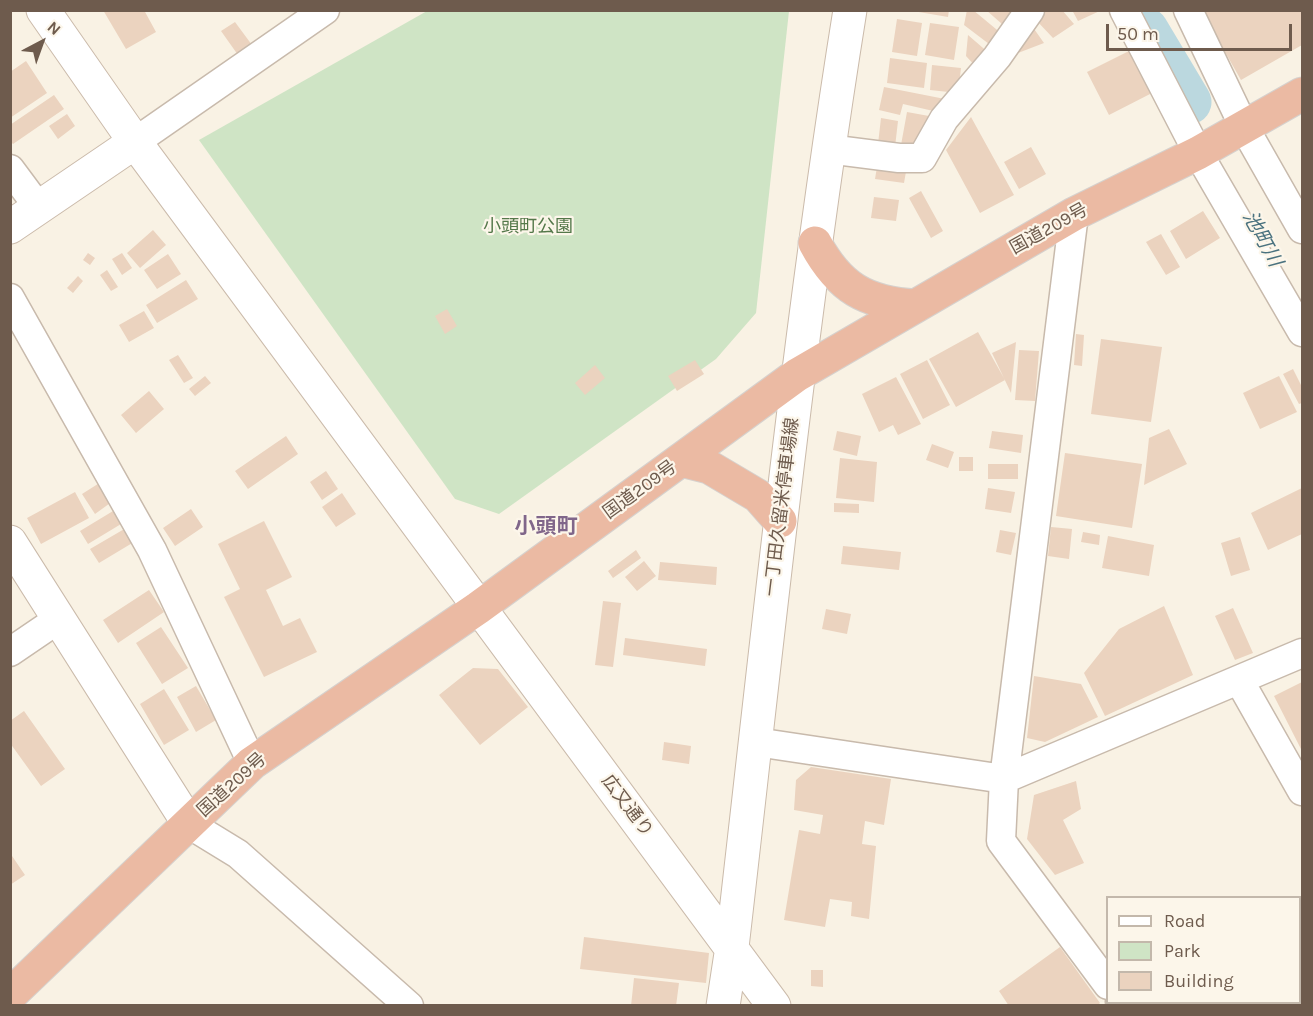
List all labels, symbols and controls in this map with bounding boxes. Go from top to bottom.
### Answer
north arrow [12,12,72,72]
scale bar [1109,12,1295,50]
text: N [44,17,65,39]
text: 50 m [1117,23,1159,45]
street label: 国道209号 [1006,199,1092,259]
water label: 池町川 [1237,207,1287,271]
park label: 小頭町公園 [483,216,573,238]
street label: 一丁田久留米停車場線 [760,416,804,598]
street label: 国道209号 [599,456,681,524]
district label: 小頭町 [515,514,577,540]
street label: 国道209号 [193,748,271,822]
street label: 広又通り [597,771,657,841]
legend [1106,896,1301,1004]
text: Road [1164,910,1205,932]
text: Park [1164,940,1201,962]
text: Building [1164,970,1234,992]

